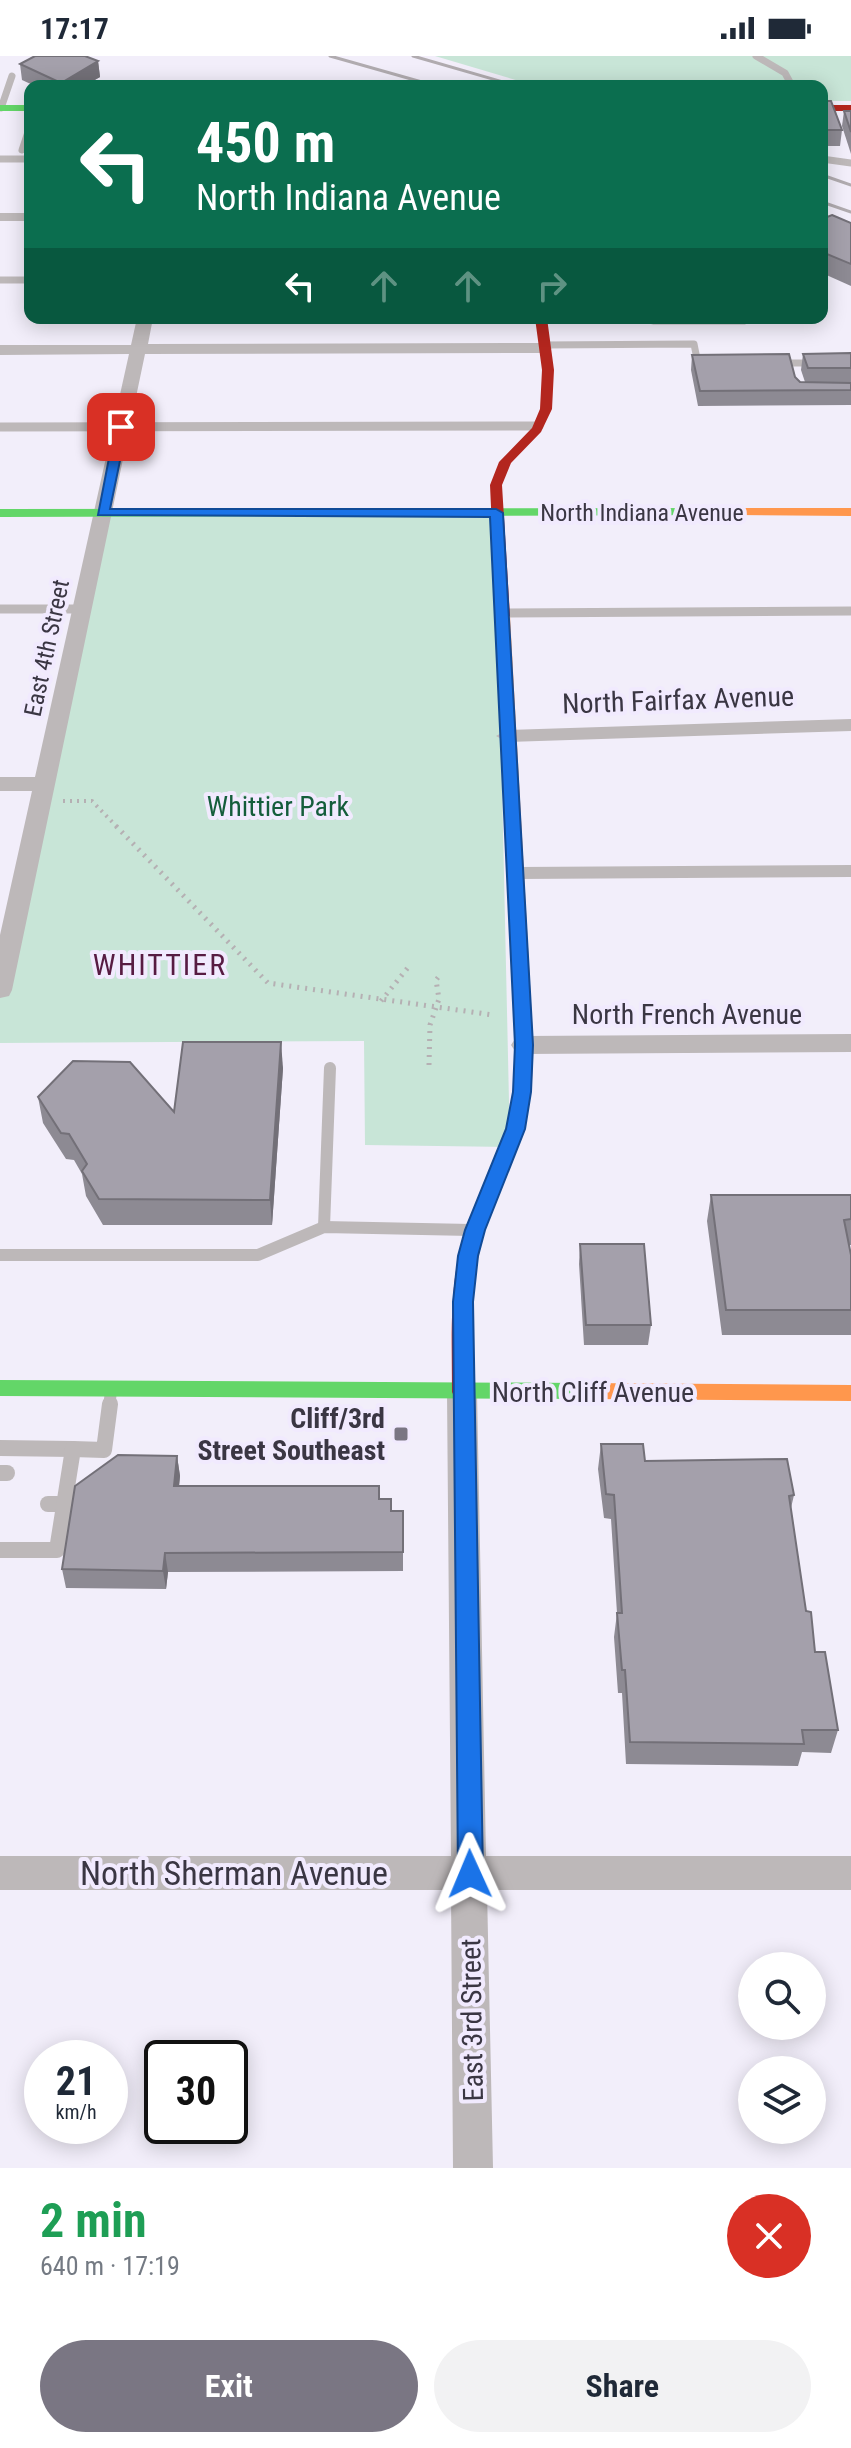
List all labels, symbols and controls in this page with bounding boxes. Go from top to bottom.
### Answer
text: 17:17 [40,11,109,46]
text: 450 m [196,110,335,176]
icon: left [64,112,168,216]
text: North Indiana Avenue [196,177,501,219]
icon: left [278,264,322,308]
icon: ahead [362,264,406,308]
icon: ahead [446,264,490,308]
icon: right [530,264,574,308]
pin [87,393,155,461]
icon: arrive [99,405,143,449]
street label: North Indiana Avenue [540,499,744,527]
street label: East 4th Street [19,577,75,719]
street label: North Fairfax Avenue [561,679,795,721]
park label: Whittier Park [207,790,350,823]
district label: WHITTIER [93,947,227,982]
street label: North French Avenue [572,998,802,1031]
street label: North Cliff Avenue [492,1376,694,1409]
place label: Cliff/3rd Street Southeast [197,1402,385,1467]
marker: Cliff/3rd Street Southeast [392,1425,410,1443]
position arrow [428,1832,512,1916]
street label: North Sherman Avenue [80,1853,388,1893]
street label: East 3rd Street [454,1938,490,2102]
map controls [738,1952,826,2144]
button: search [738,1952,826,2040]
speed limit sign: 30 [144,2040,248,2144]
button: layers [738,2056,826,2144]
text: 21 [56,2058,96,2105]
text: km/h [55,2100,97,2124]
text: 2 min [40,2192,147,2249]
button: close [727,2194,811,2278]
text: 640 m · 17:19 [40,2251,180,2281]
button: Exit [40,2340,418,2432]
button: Share [434,2340,811,2432]

